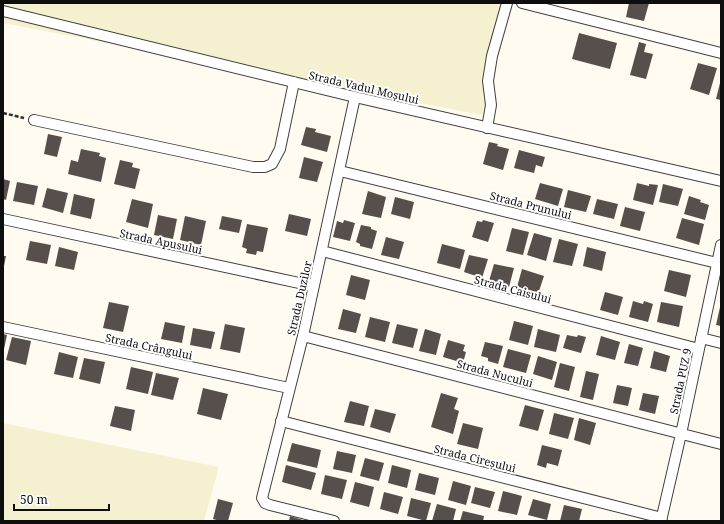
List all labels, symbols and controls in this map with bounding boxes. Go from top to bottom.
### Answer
street label: Strada Vadul Moșului [308,67,421,107]
street label: Strada Prunului [489,188,574,223]
street label: Strada Apusului [118,225,204,257]
street label: Strada Duzilor [283,259,315,337]
street label: Strada Caisului [473,272,554,307]
street label: Strada Crângului [104,329,194,363]
street label: Strada PUZ 9 [666,347,694,415]
street label: Strada Nucului [455,356,535,391]
street label: Strada Cireșului [432,441,518,476]
scale bar [14,486,109,512]
text: 50 m [20,491,48,508]

